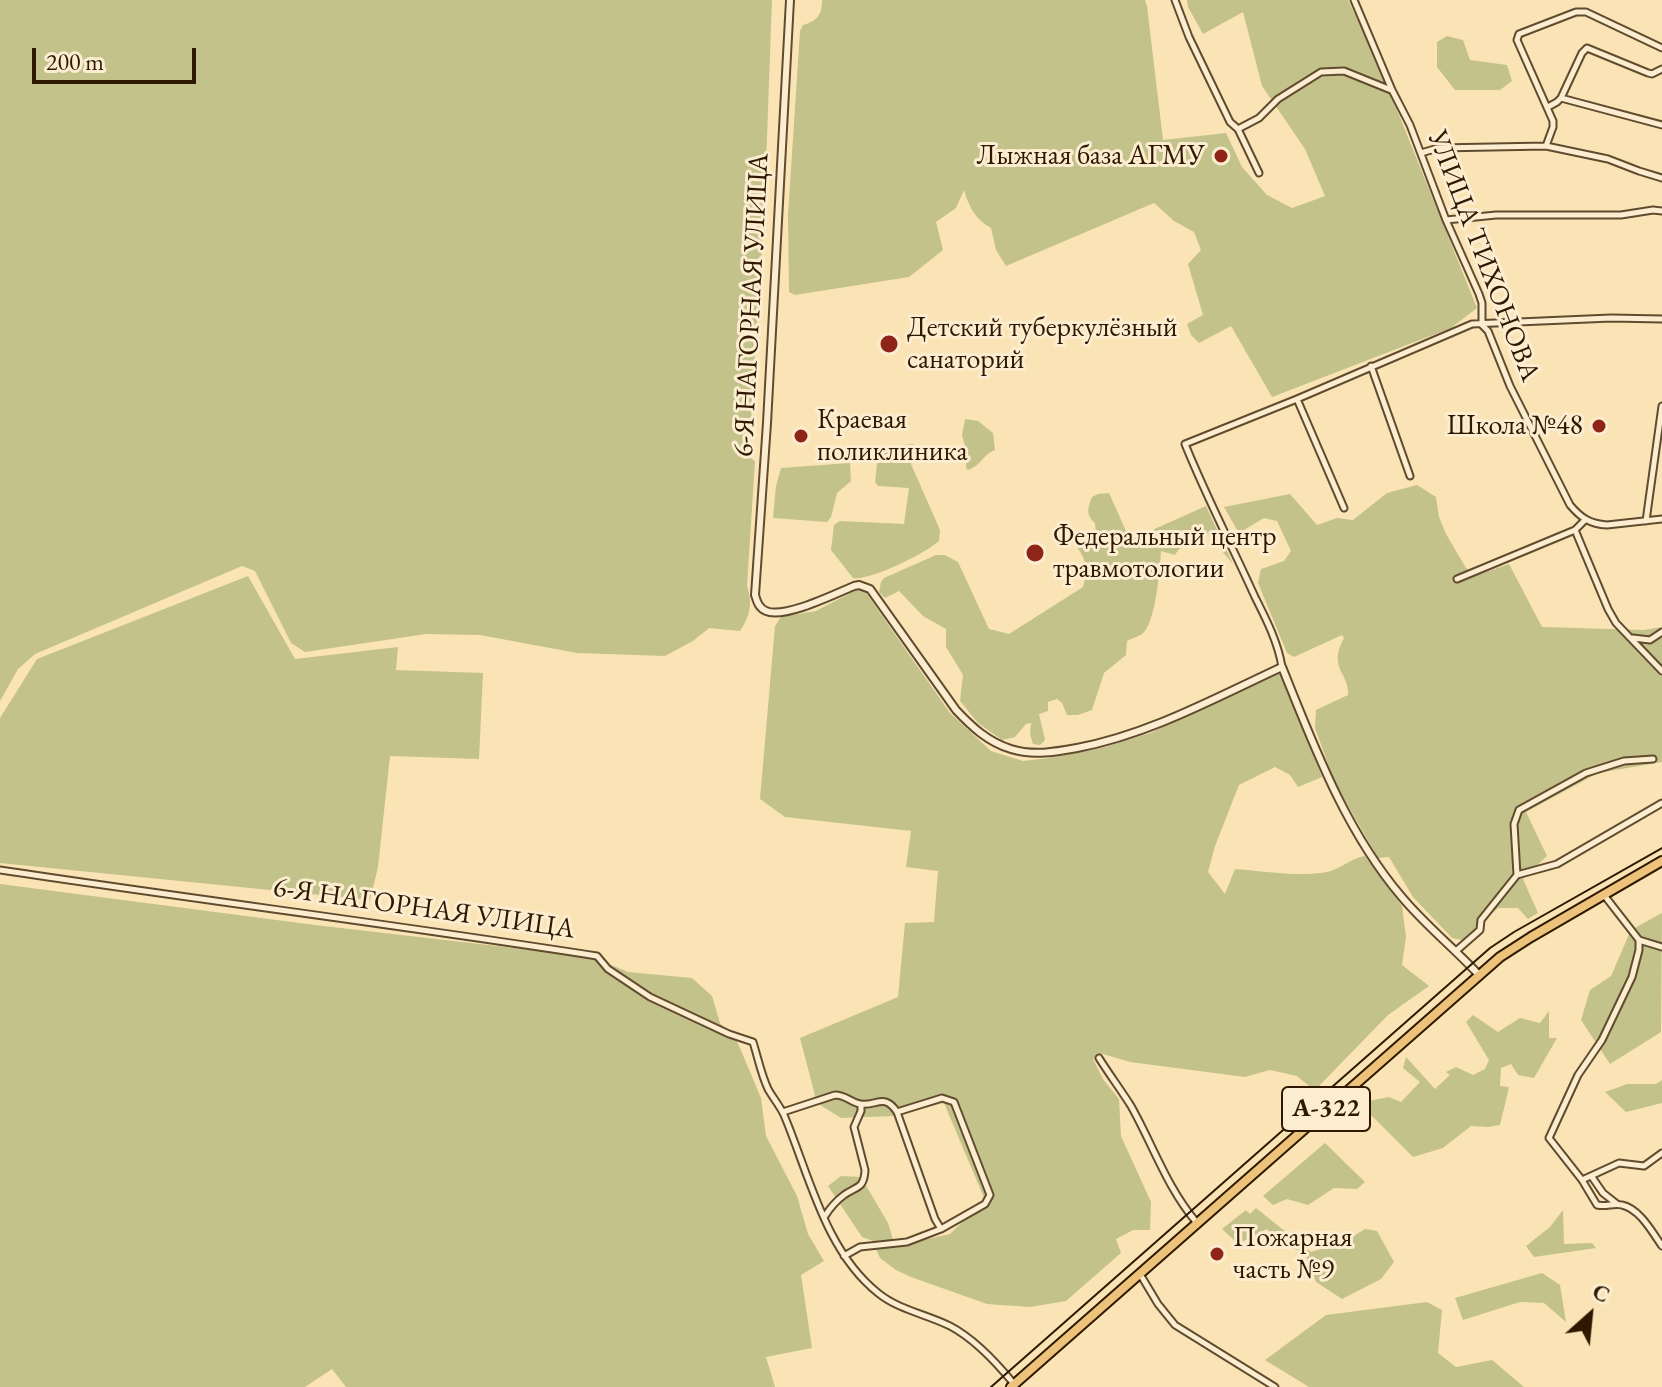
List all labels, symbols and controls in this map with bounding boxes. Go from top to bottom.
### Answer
scale bar [36,32,200,82]
text: 200 m [46,46,104,77]
street label: УЛИЦА ТИХОНОВА [1420,126,1546,386]
place label: Лыжная база АГМУ [977,139,1205,173]
marker: Лыжная база АГМУ [1212,147,1230,165]
street label: 6-Я НАГОРНАЯ УЛИЦА [727,152,777,458]
place label: Детский туберкулёзный санаторий [907,311,1178,377]
marker: Детский туберкулёзный санаторий [878,333,900,355]
place label: Краевая поликлиника [817,403,968,469]
place label: Школа №48 [1447,409,1583,443]
marker: Школа №48 [1590,417,1608,435]
marker: Краевая поликлиника [792,427,810,445]
place label: Федеральный центр травмотологии [1053,520,1276,586]
marker: Федеральный центр травмотологии [1024,542,1046,564]
street label: 6-Я НАГОРНАЯ УЛИЦА [271,871,577,947]
road number: А-322 [1282,1087,1370,1131]
place label: Пожарная часть №9 [1233,1221,1353,1287]
marker: Пожарная часть №9 [1208,1245,1226,1263]
north arrow [1550,1275,1630,1355]
text: С [1588,1277,1615,1310]

